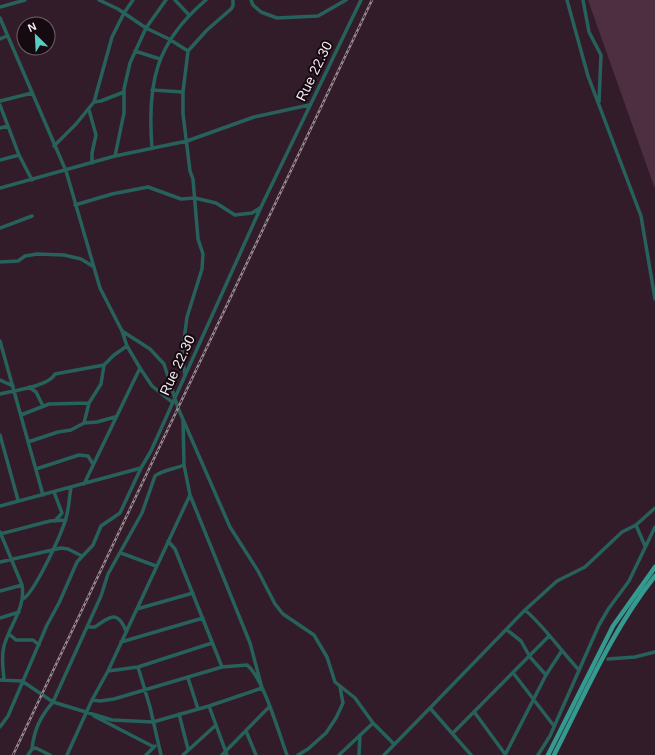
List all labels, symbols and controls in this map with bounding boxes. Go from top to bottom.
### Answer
north arrow [16,16,56,56]
text: N [26,20,38,34]
street label: Rue 22.30 [293,38,335,104]
street label: Rue 22.30 [156,332,198,398]

